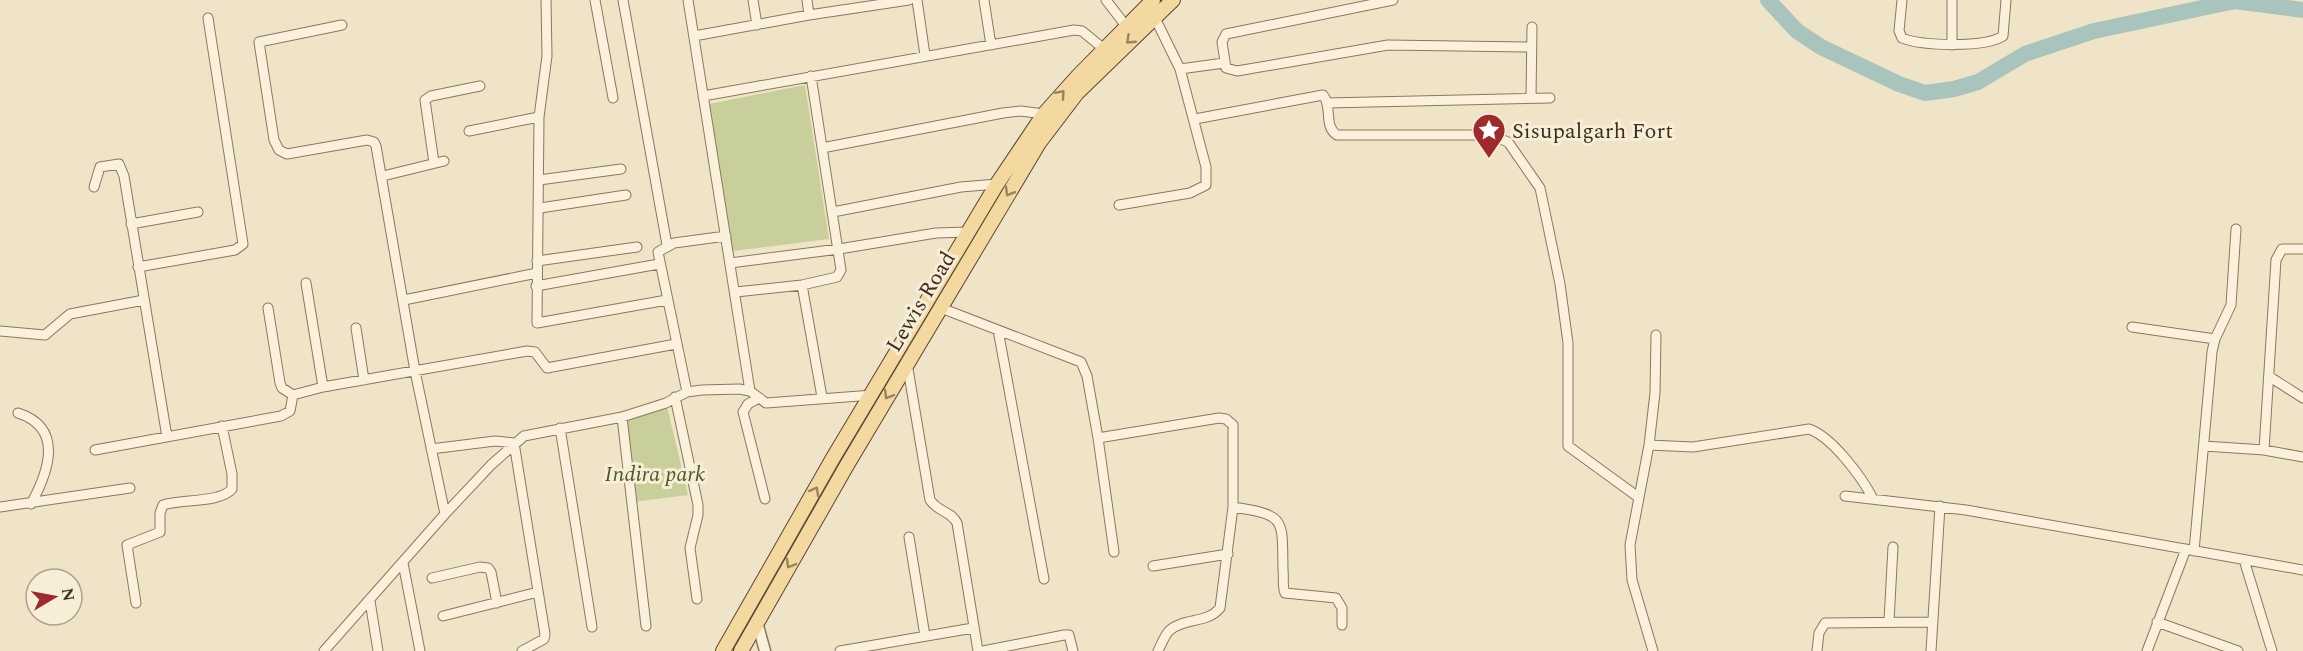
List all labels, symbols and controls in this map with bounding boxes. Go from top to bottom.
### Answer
one-way arrow [1127,33,1137,44]
one-way arrow [1054,90,1065,101]
place icon: Sisupalgarh Fort [1471,112,1507,159]
place label: Sisupalgarh Fort [1512,115,1673,148]
one-way arrow [1005,186,1017,196]
street label: Lewis Road [878,245,964,359]
one-way arrow [884,389,895,399]
park label: Indira park [605,458,705,491]
one-way arrow [808,487,819,497]
one-way arrow [786,558,797,568]
north arrow [24,567,84,627]
text: N [55,586,81,603]

